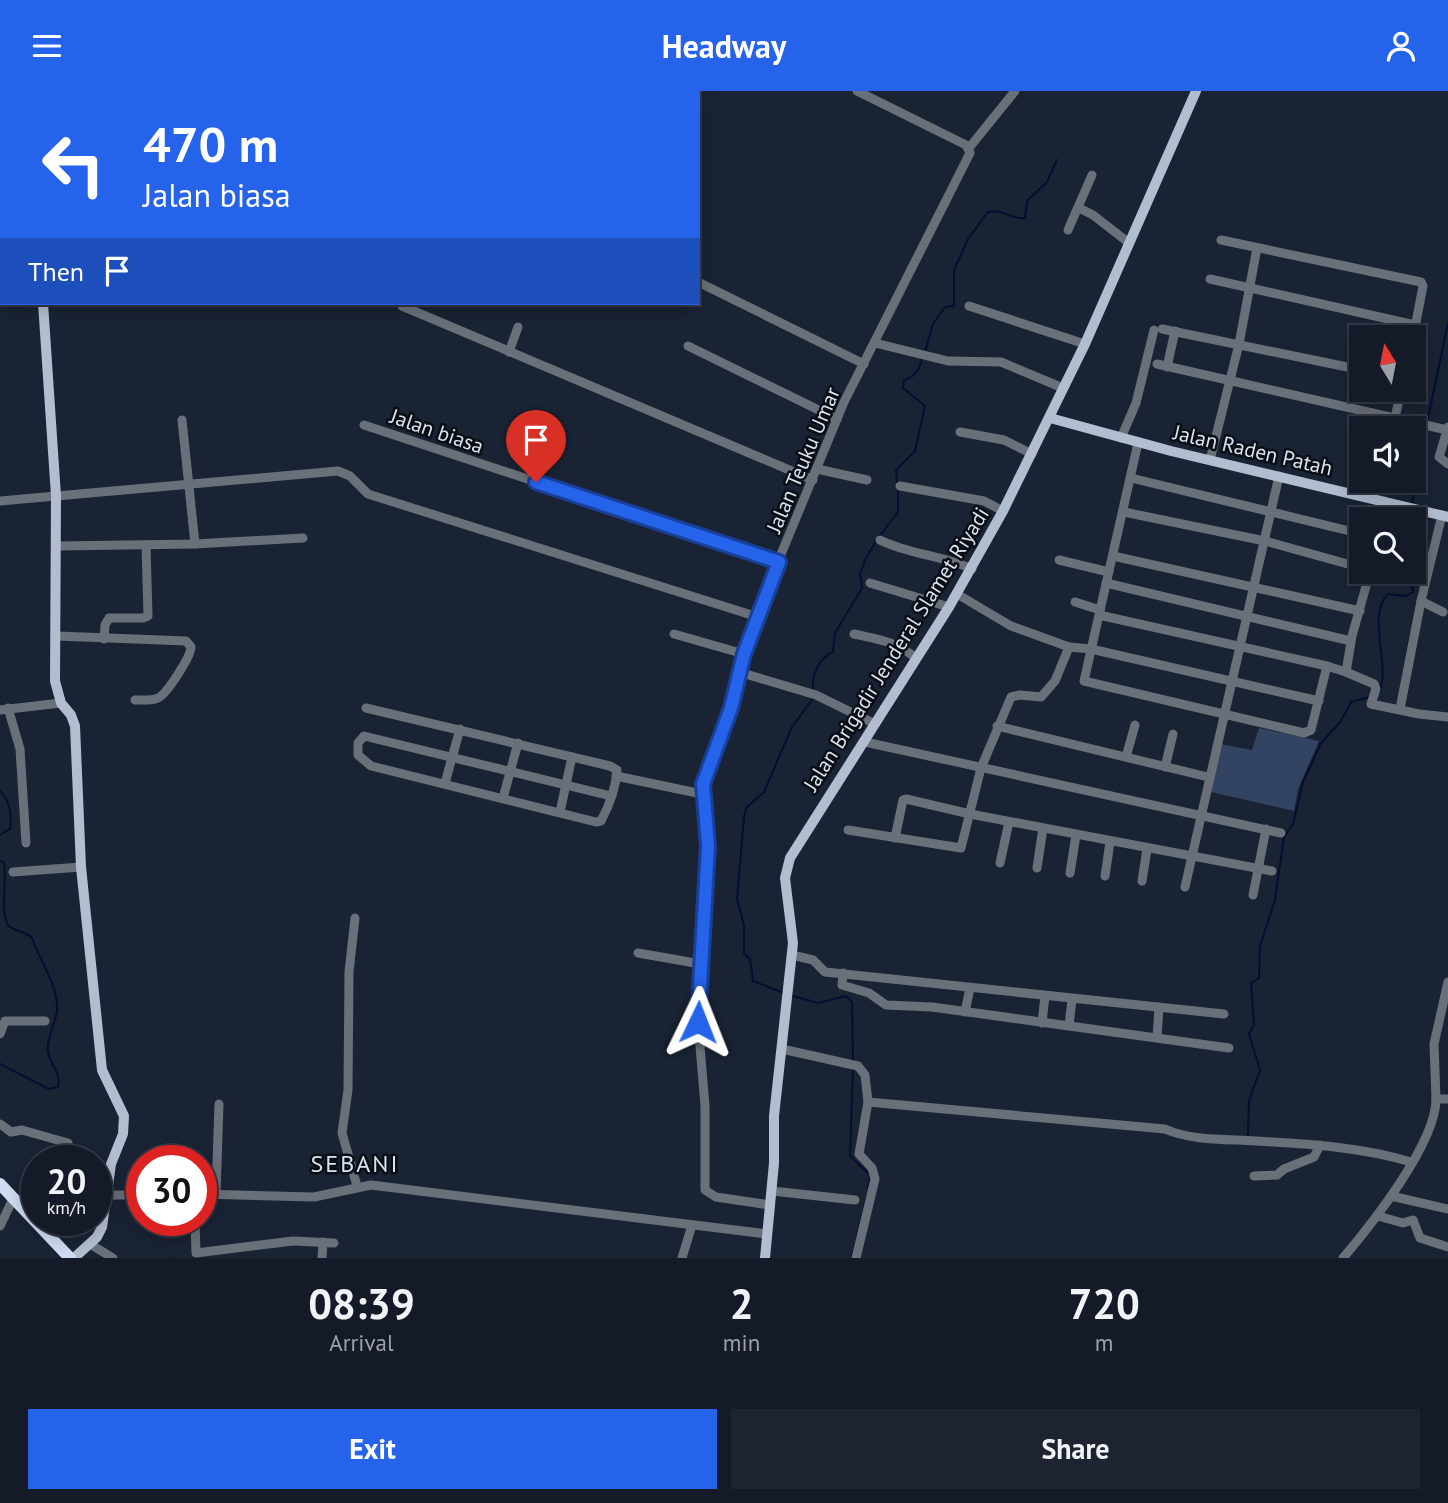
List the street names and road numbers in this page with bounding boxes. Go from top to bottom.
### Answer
street label: Jalan Teuku Umar [760,383,846,538]
street label: Jalan biasa [386,402,487,460]
street label: Jalan Raden Patah [1170,418,1335,481]
street label: Jalan Brigadir Jenderal Slamet Riyadi [797,502,995,797]

